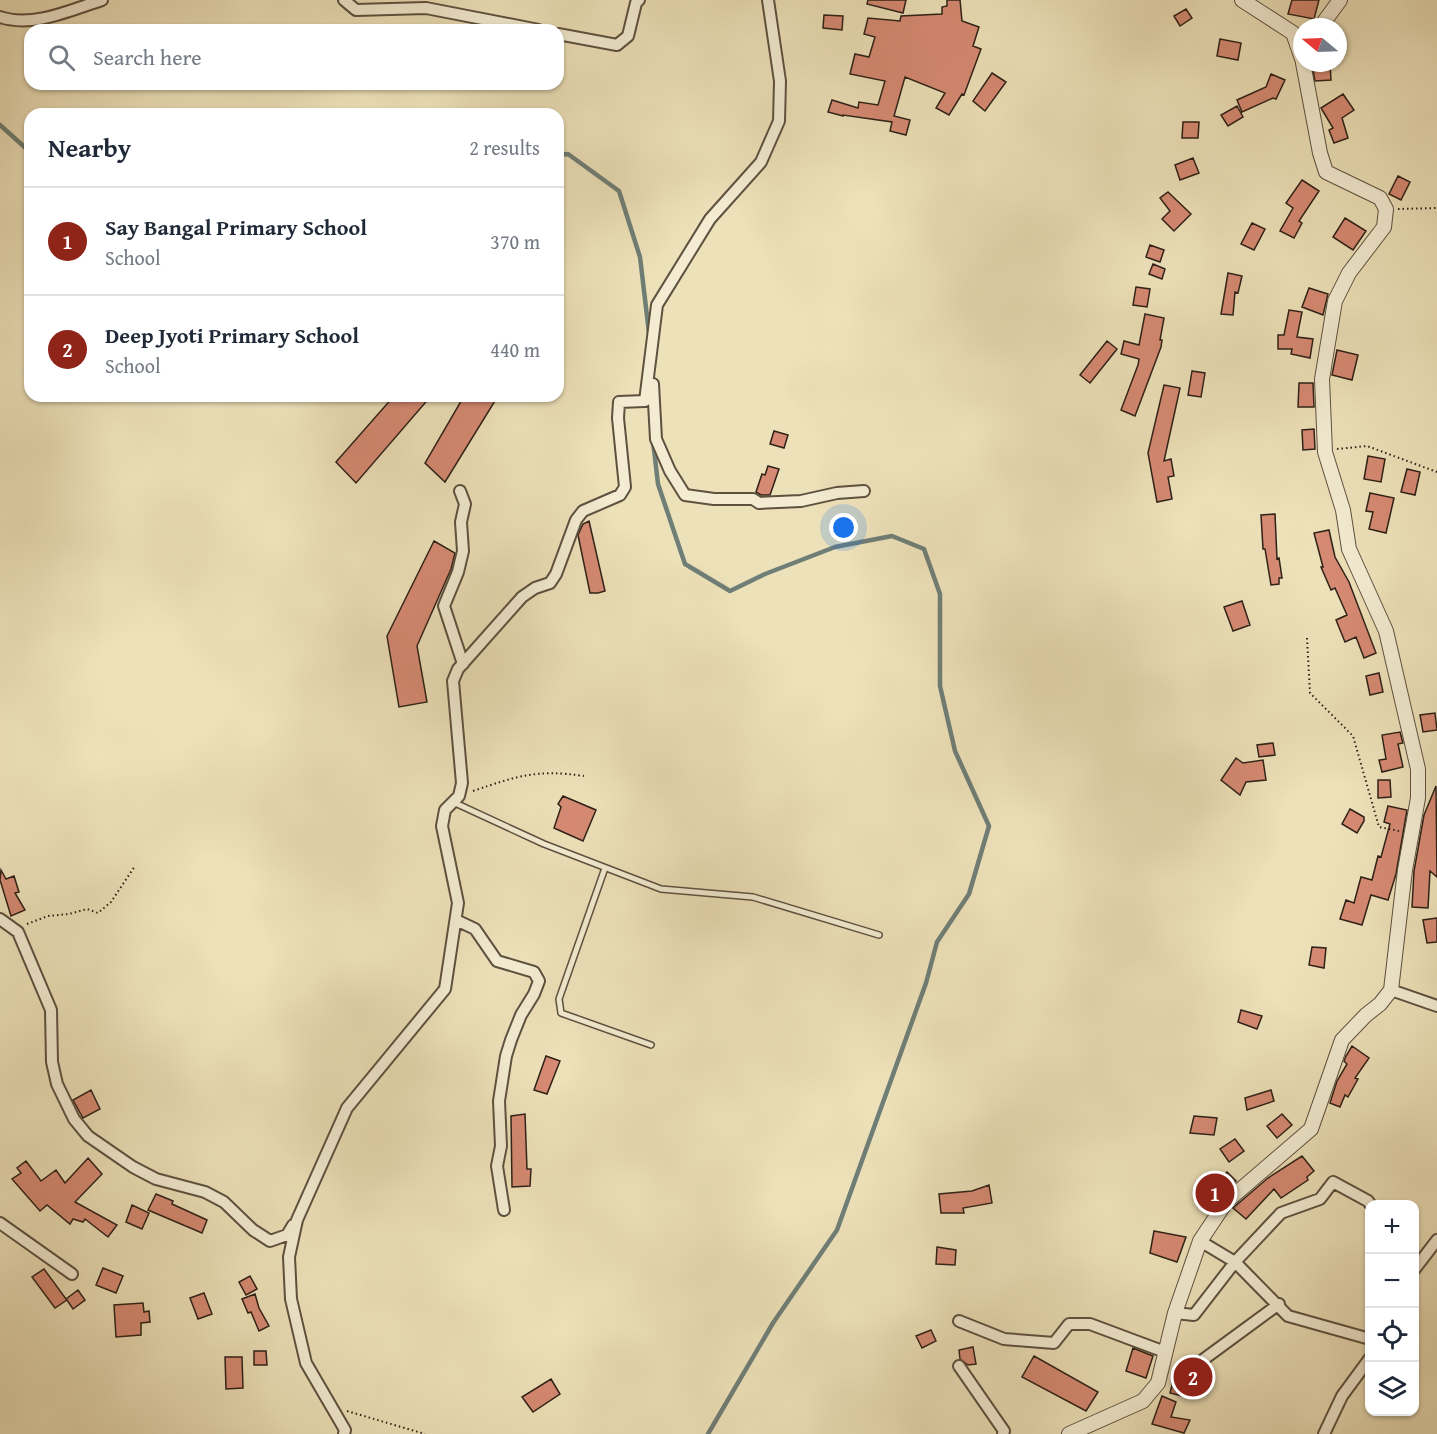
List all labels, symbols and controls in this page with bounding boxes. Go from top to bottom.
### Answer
north arrow [1293,18,1347,72]
search box [24,24,564,90]
icon: search [45,41,78,74]
text: Search here [93,41,202,73]
text: Nearby [48,128,131,167]
text: 2 results [469,133,540,162]
text: Say Bangal Primary School [105,211,367,243]
text: 1 [62,227,73,256]
text: 370 m [490,227,540,256]
text: School [105,243,161,272]
text: Deep Jyoti Primary School [105,319,359,351]
text: 2 [62,335,73,364]
text: 440 m [490,335,540,364]
text: School [105,351,161,380]
your location [829,513,858,542]
pin: 1 [1196,1170,1234,1216]
map controls [1365,1200,1419,1416]
button: + [1365,1200,1419,1254]
button: − [1365,1254,1419,1308]
button: locate [1365,1308,1419,1362]
pin: 2 [1174,1354,1212,1400]
button: layers [1365,1362,1419,1416]

